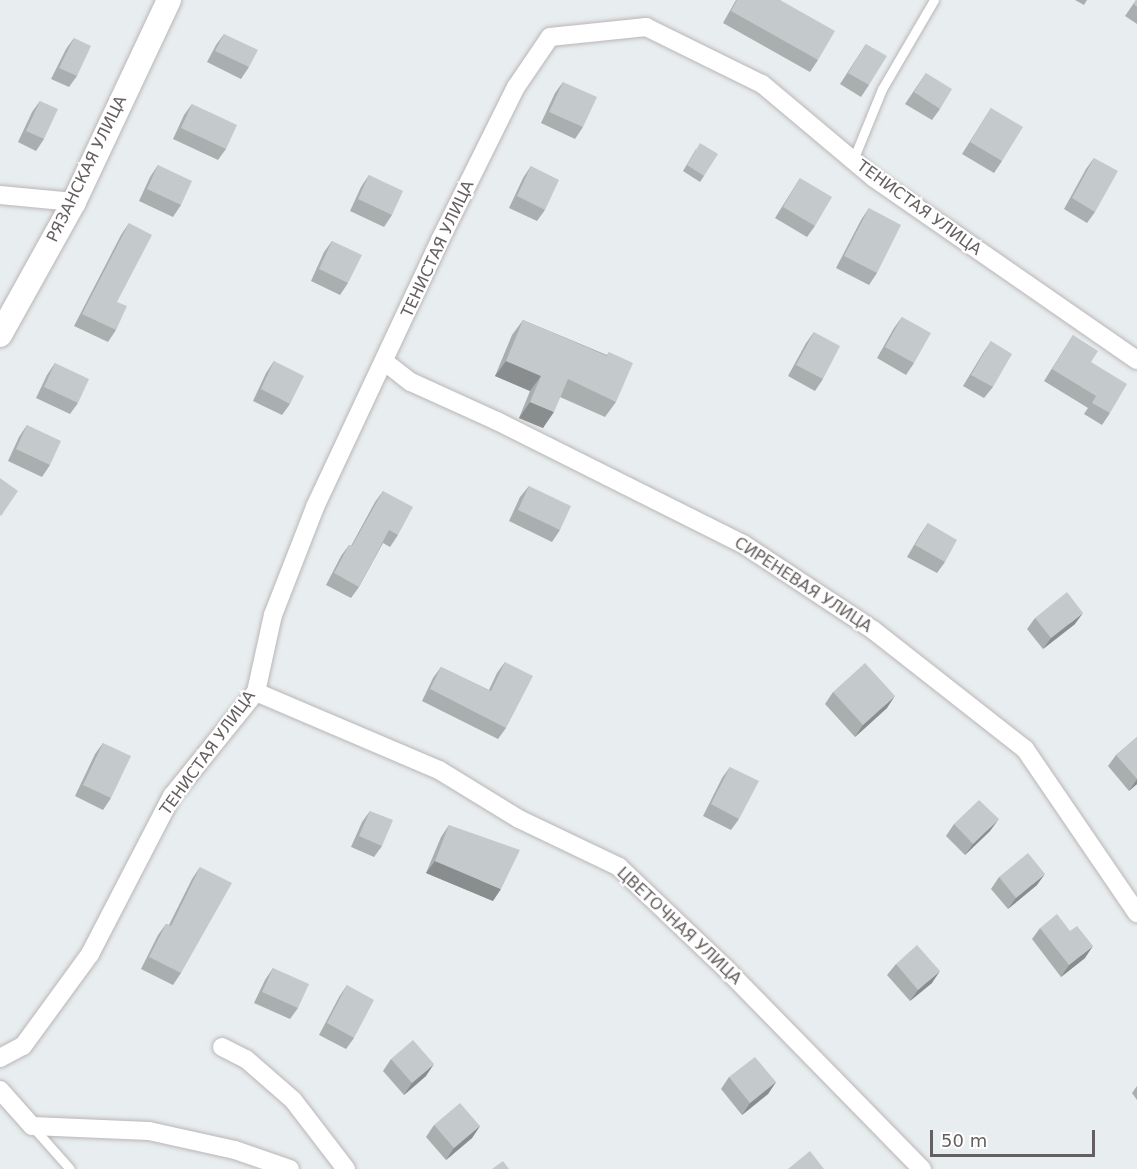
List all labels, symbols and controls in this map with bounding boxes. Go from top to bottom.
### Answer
street label: РЯЗАНСКАЯ УЛИЦА [43,93,131,245]
street label: ТЕНИСТАЯ УЛИЦА [853,156,985,260]
street label: ТЕНИСТАЯ УЛИЦА [398,177,478,321]
street label: СИРЕНЕВАЯ УЛИЦА [731,533,875,637]
street label: ТЕНИСТАЯ УЛИЦА [156,687,260,819]
street label: ЦВЕТОЧНАЯ УЛИЦА [613,863,745,989]
scale bar [933,1118,1098,1156]
text: 50 m [941,1130,987,1151]

